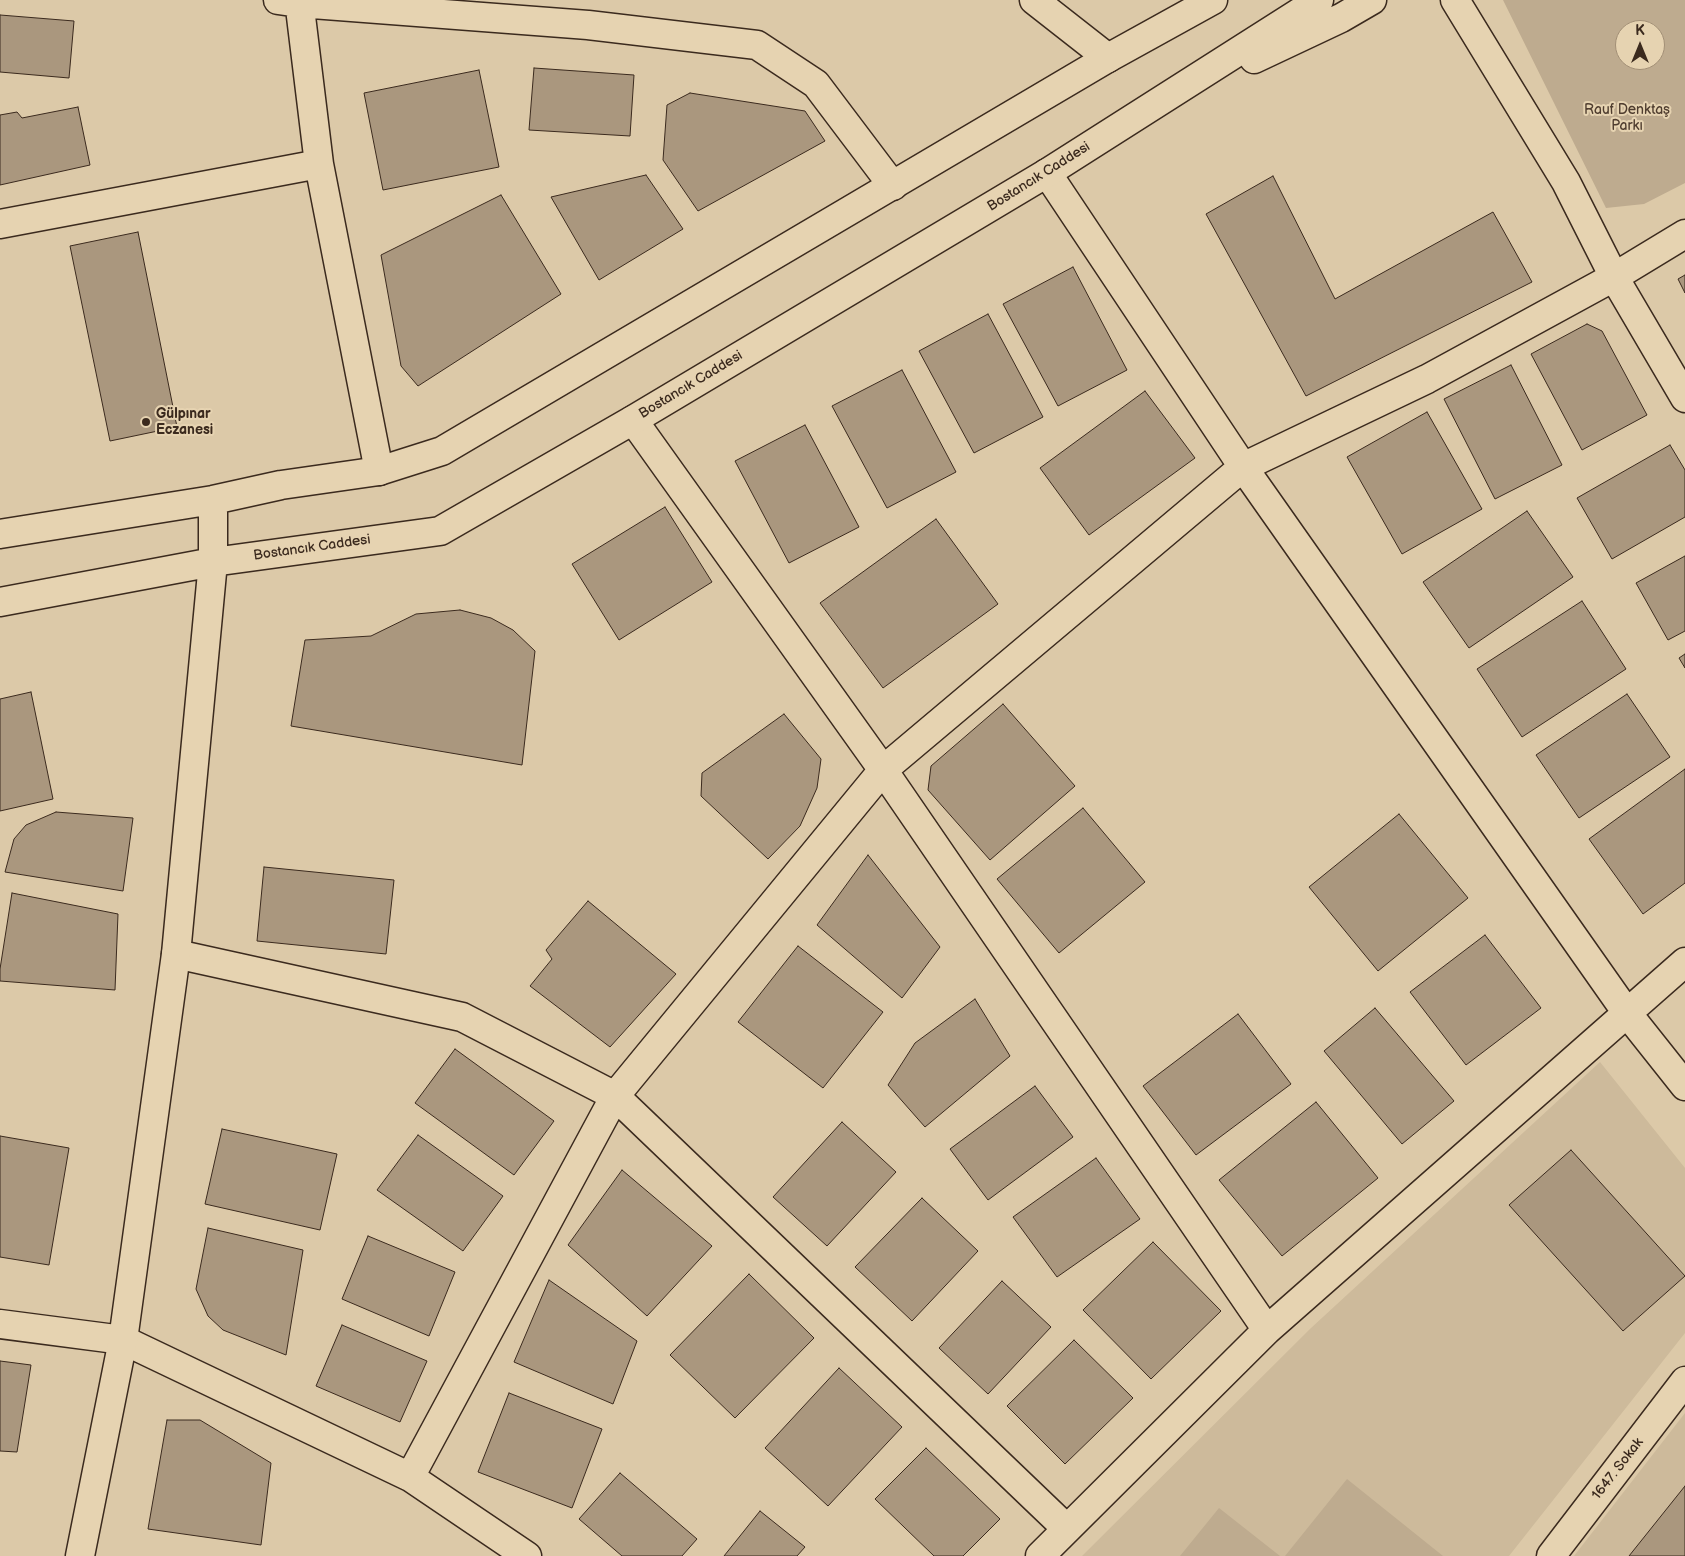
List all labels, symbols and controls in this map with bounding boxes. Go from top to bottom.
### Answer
north arrow [1615,20,1665,70]
text: K [1635,22,1645,39]
park label: Rauf Denktaş Parkı [1584,102,1670,134]
street label: Bostancık Caddesi [985,139,1093,215]
street label: Bostancık Caddesi [636,347,746,423]
place label: Gülpınar Eczanesi [156,406,213,438]
marker: Gülpınar Eczanesi [140,416,152,428]
street label: Bostancık Caddesi [252,531,372,565]
street label: 1647. Sokak [1589,1435,1647,1503]

